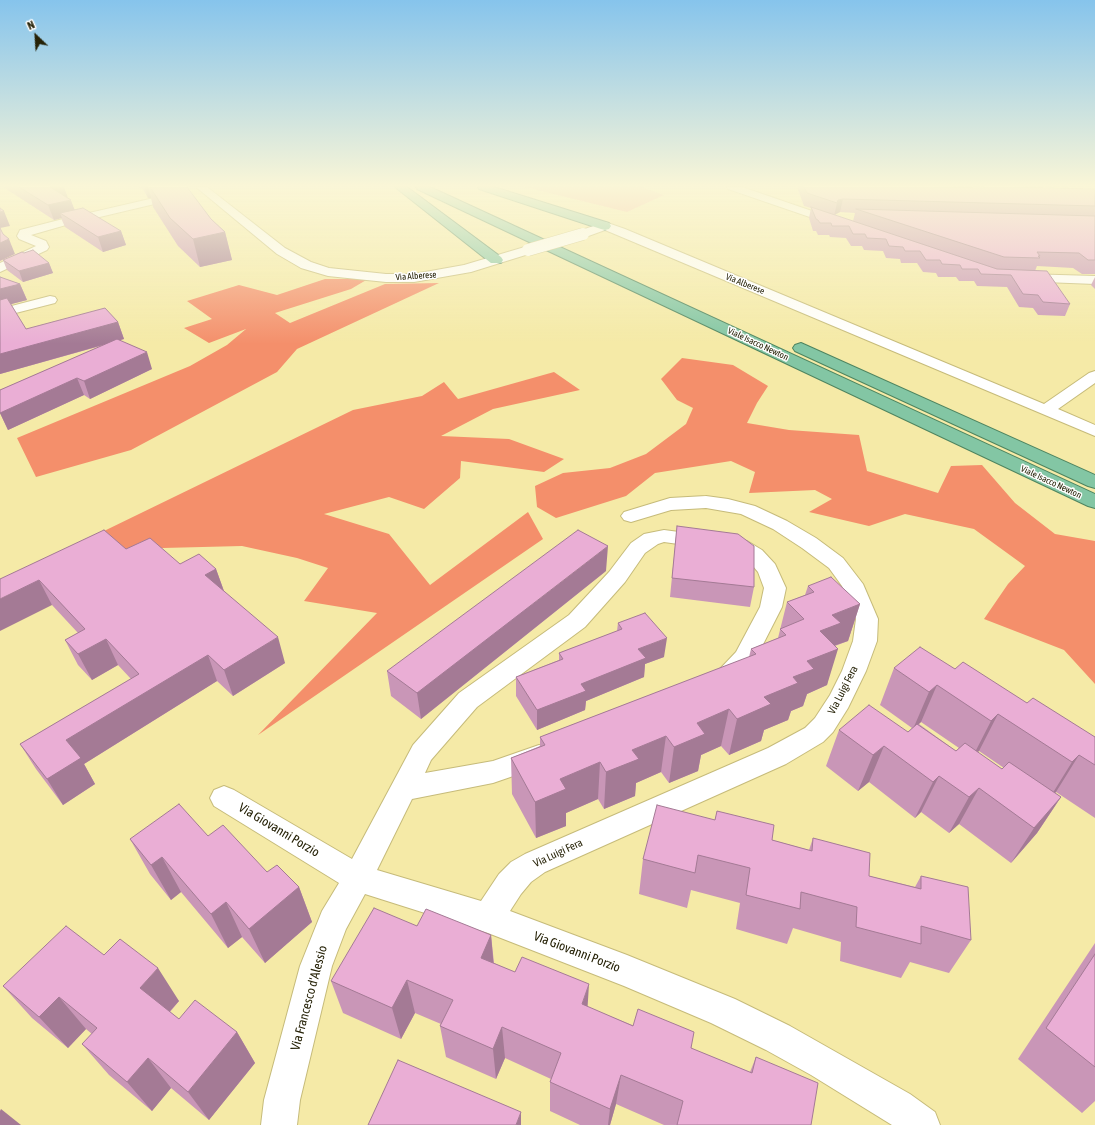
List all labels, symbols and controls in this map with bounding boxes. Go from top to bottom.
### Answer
north arrow [16,16,56,56]
text: N [25,18,36,32]
street label: Via Alberese [395,269,437,283]
street label: Via Alberese [724,271,766,297]
street label: Viale Isacco Newton [726,325,790,363]
street label: Viale Isacco Newton [1019,463,1083,501]
street label: Via Luigi Fera [825,664,861,716]
street label: Via Giovanni Porzio [236,800,322,860]
street label: Via Luigi Fera [531,836,585,870]
street label: Via Giovanni Porzio [531,928,623,976]
street label: Via Francesco d'Alessio [287,944,331,1052]

